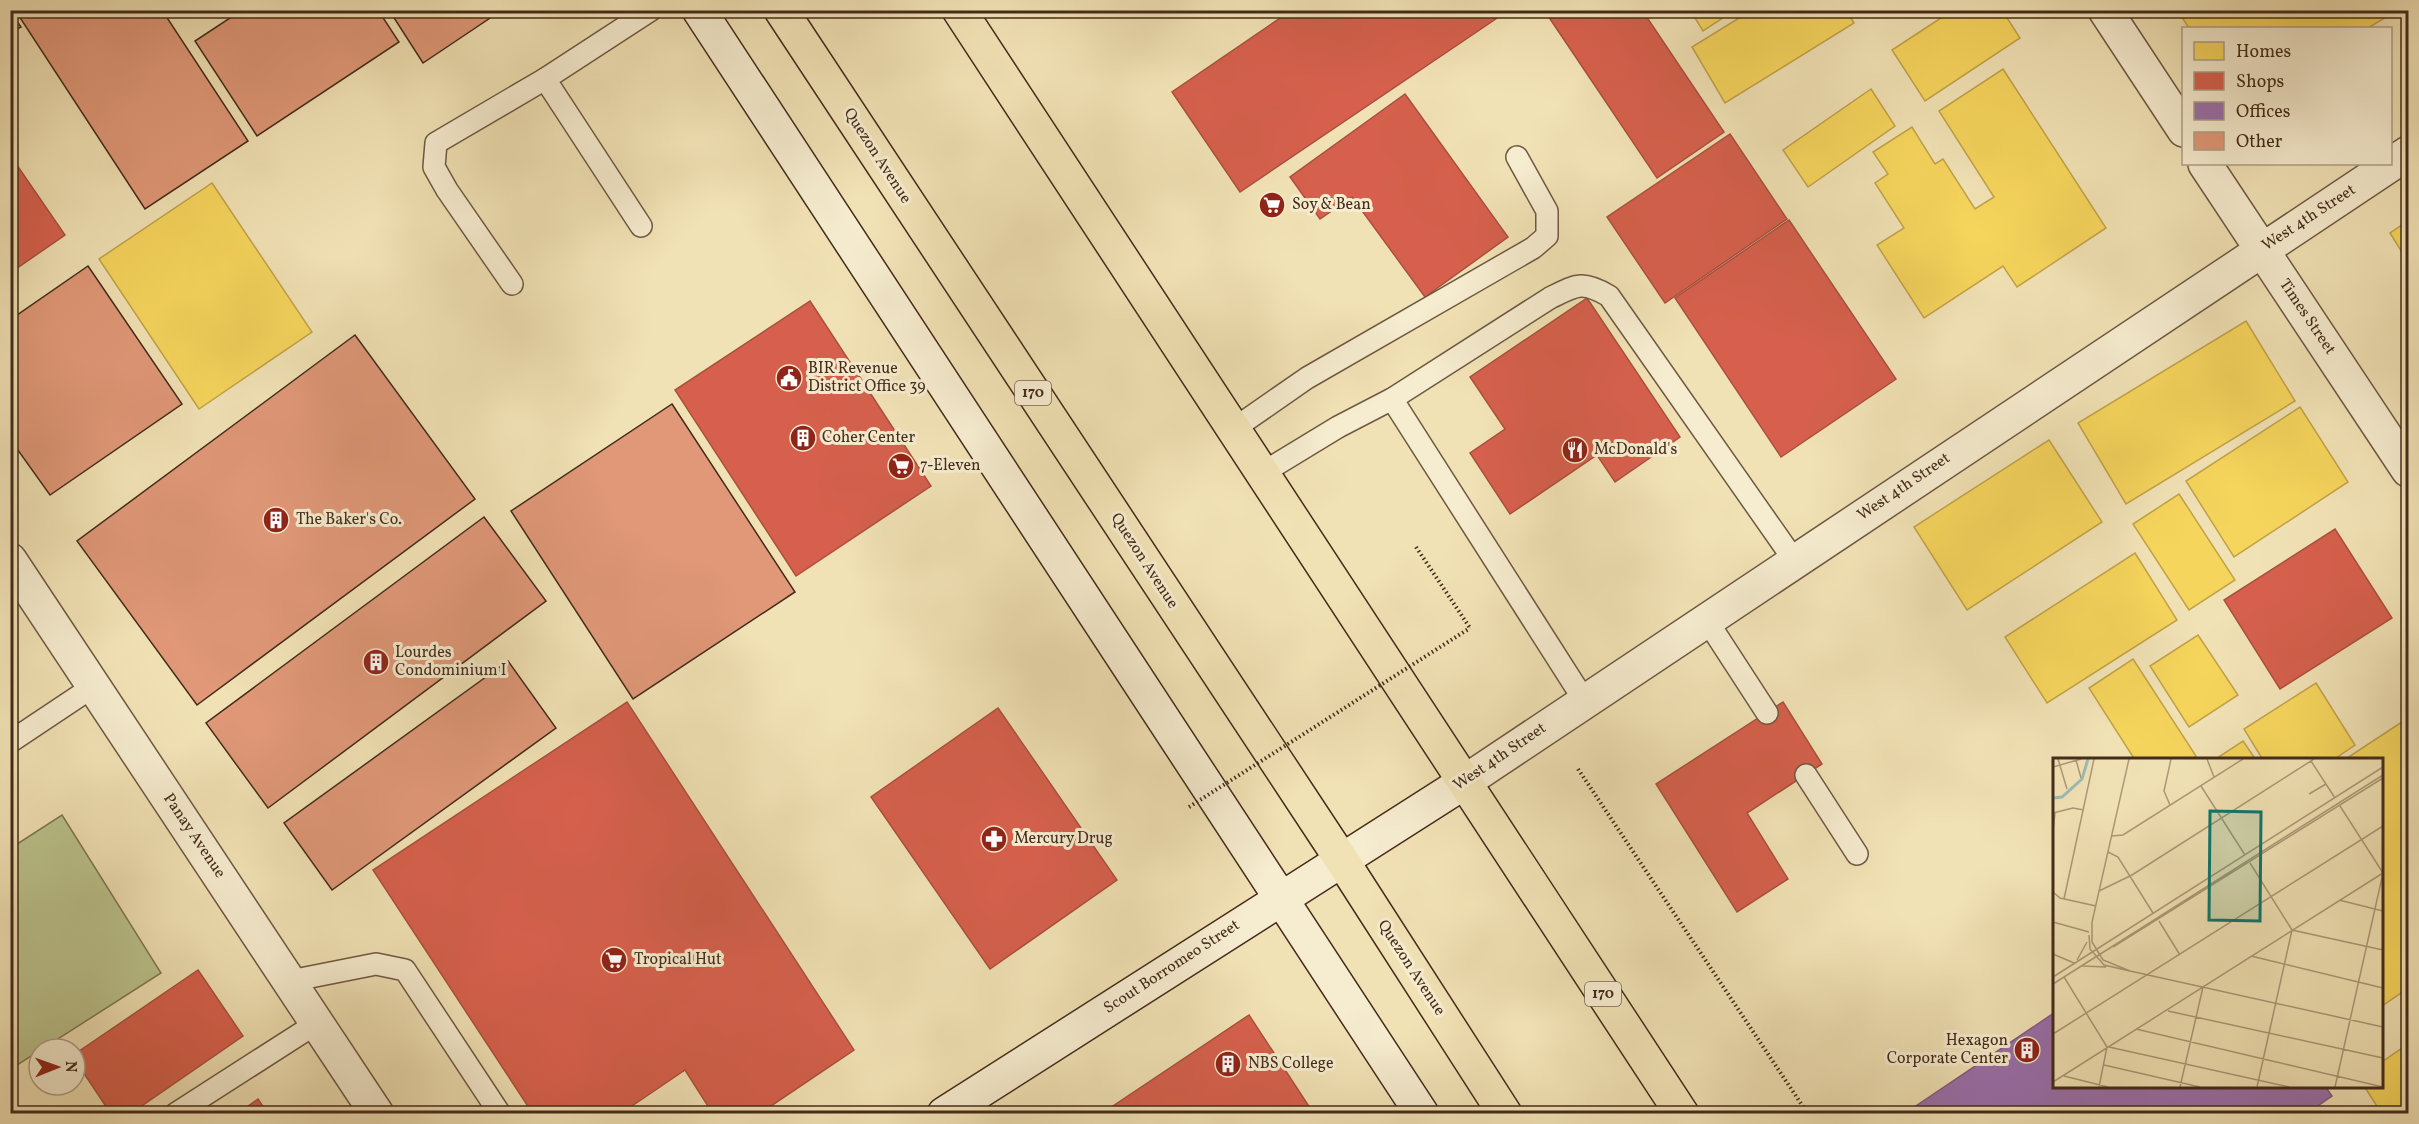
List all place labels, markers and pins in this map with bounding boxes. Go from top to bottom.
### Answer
supermarket icon: Soy & Bean [1257,190,1287,220]
place label: Soy & Bean [1292,194,1371,216]
place label: BIR Revenue District Office 39 [808,358,925,398]
public building icon: BIR Revenue District Office 39 [774,363,804,393]
building icon: Coher Center [788,423,818,453]
place label: Coher Center [822,427,915,449]
restaurant icon: McDonald's [1560,435,1590,465]
place label: McDonald's [1594,439,1677,461]
supermarket icon: 7-Eleven [886,451,916,481]
place label: 7-Eleven [920,455,981,477]
building icon: The Baker's Co. [261,505,291,535]
place label: The Baker's Co. [296,509,402,531]
place label: Lourdes Condominium I [395,642,506,682]
building icon: Lourdes Condominium I [361,647,391,677]
pharmacy icon: Mercury Drug [979,824,1009,854]
place label: Mercury Drug [1014,828,1113,850]
supermarket icon: Tropical Hut [599,945,629,975]
place label: Tropical Hut [634,949,722,971]
place label: Hexagon Corporate Center [1887,1030,2008,1070]
building icon: Hexagon Corporate Center [2012,1035,2042,1065]
building icon: NBS College [1213,1049,1243,1079]
place label: NBS College [1248,1053,1334,1075]

